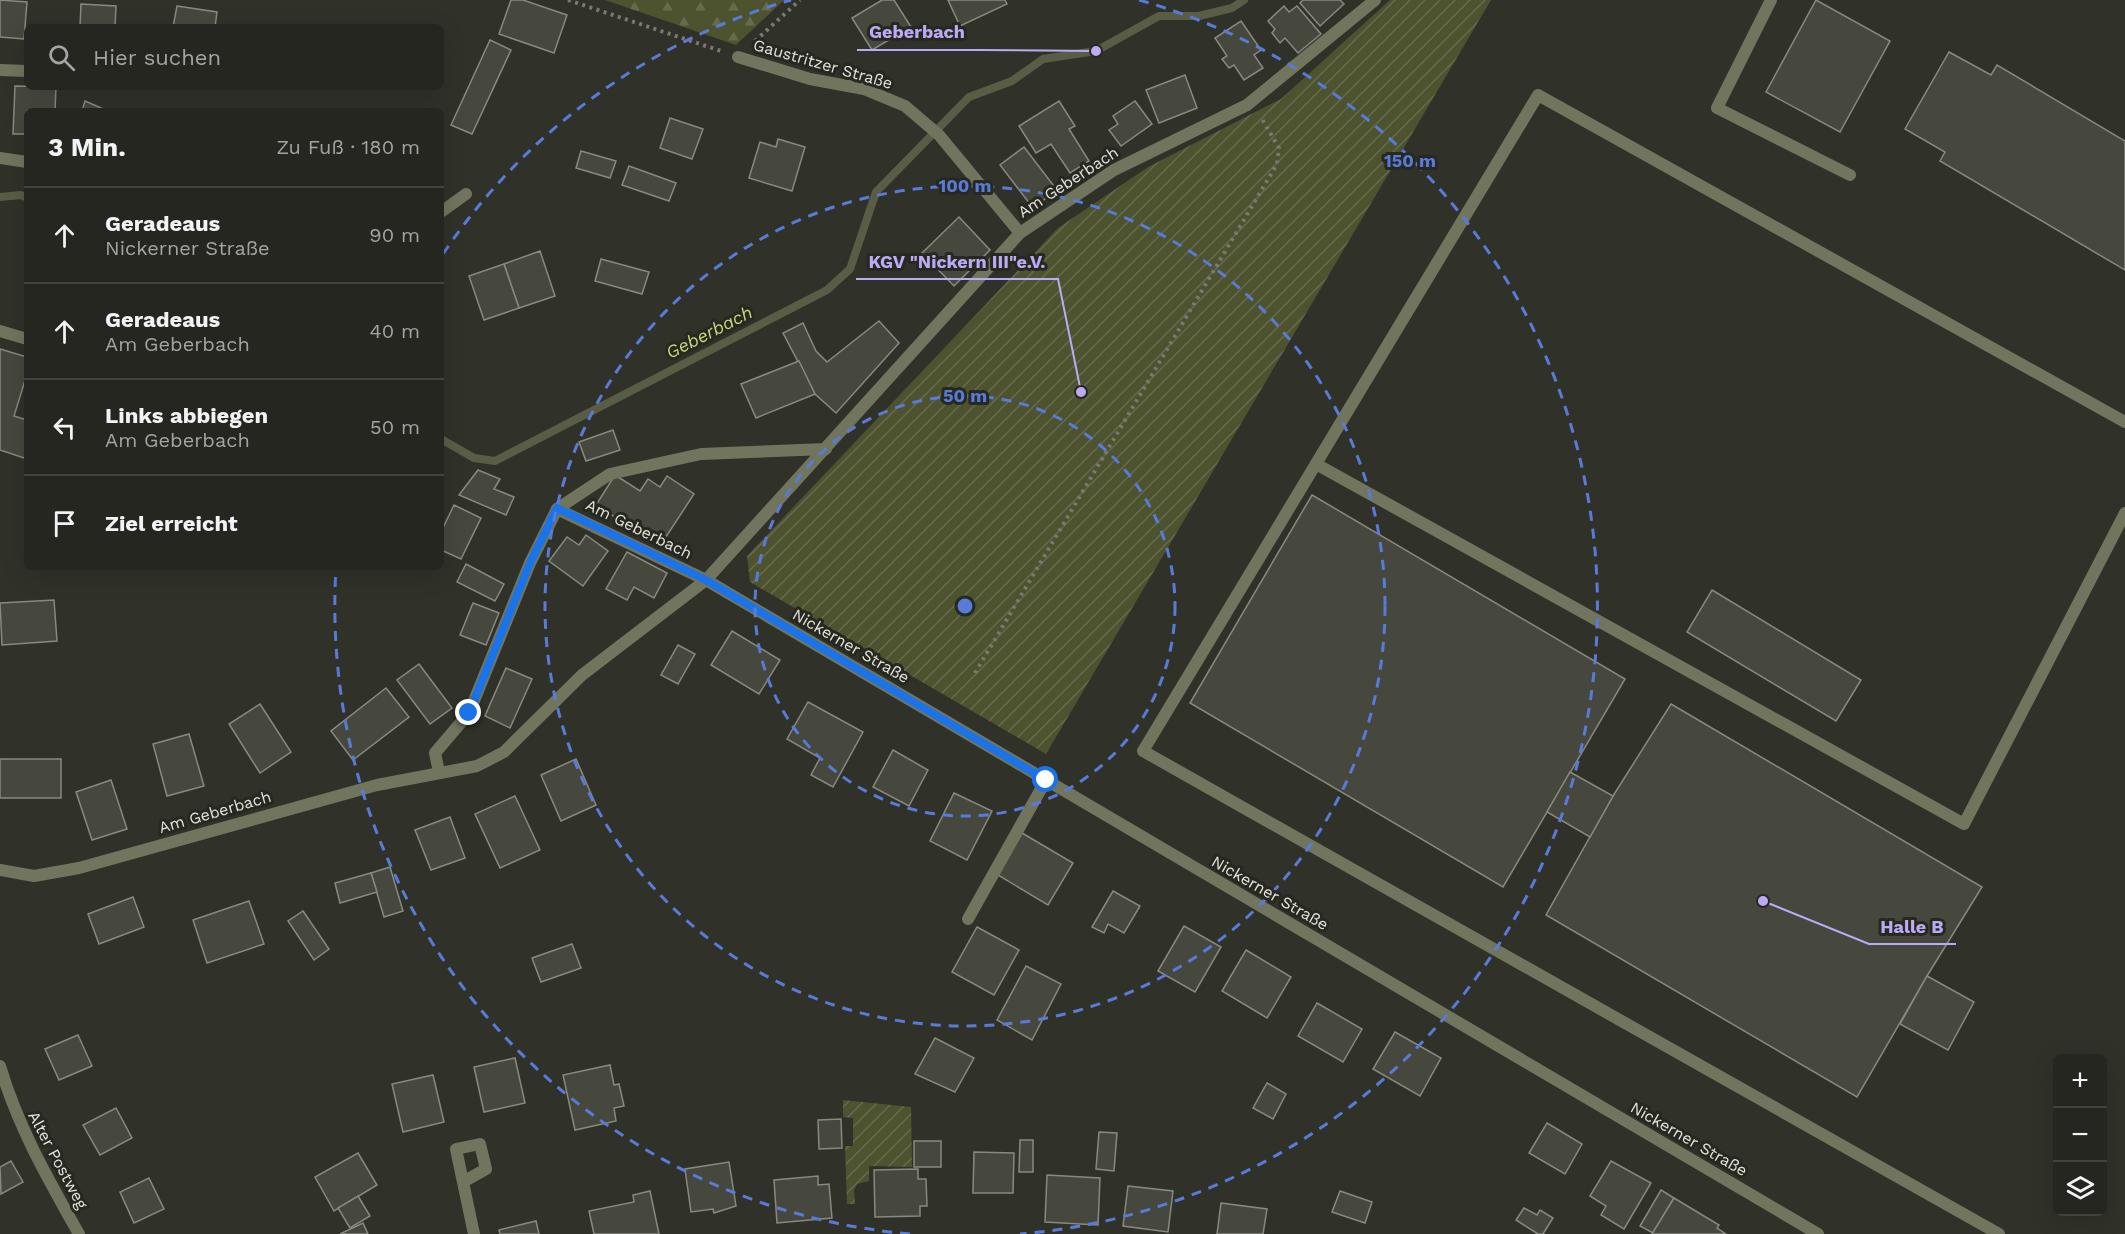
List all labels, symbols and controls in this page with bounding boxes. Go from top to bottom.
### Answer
callout: Geberbach [857,14,977,50]
text: Geberbach [869,21,965,42]
search box [24,24,444,90]
street label: Gaustritzer Straße [751,35,895,93]
icon: search [45,41,78,74]
text: Hier suchen [93,45,221,70]
text: 3 Min. [48,132,126,162]
text: Zu Fuß · 180 m [276,135,420,159]
street label: Am Geberbach [1014,142,1122,222]
text: 150 m [1384,150,1436,171]
text: 100 m [938,175,992,196]
text: Geradeaus [105,211,220,236]
icon: ahead [48,219,81,252]
text: 90 m [369,223,420,247]
text: Nickerner Straße [105,236,270,260]
callout: KGV "Nickern III"e.V. [856,243,1058,279]
text: KGV "Nickern III"e.V. [869,251,1045,272]
water label: Geberbach [662,301,756,363]
text: Geradeaus [105,307,220,332]
icon: ahead [48,315,81,348]
text: 40 m [369,319,420,343]
text: Am Geberbach [105,332,250,356]
text: 50 m [943,385,987,406]
text: Links abbiegen [105,403,268,428]
icon: left [48,411,81,444]
text: 50 m [370,415,420,439]
text: Am Geberbach [105,428,250,452]
street label: Am Geberbach [583,495,695,563]
icon: arrive [48,507,81,540]
text: Ziel erreicht [105,511,238,536]
centre of rings [955,596,975,616]
street label: Nickerner Straße [789,605,913,687]
route end [455,699,481,725]
route start [1032,766,1058,792]
street label: Am Geberbach [157,787,273,837]
street label: Nickerner Straße [1208,852,1332,934]
callout: Halle B [1869,908,1956,944]
text: Halle B [1880,916,1944,937]
map controls [2053,1054,2107,1216]
button: + [2053,1054,2107,1108]
street label: Nickerner Straße [1627,1098,1751,1180]
street label: Alter Postweg [24,1108,92,1213]
button: − [2053,1108,2107,1162]
button: layers [2053,1162,2107,1216]

